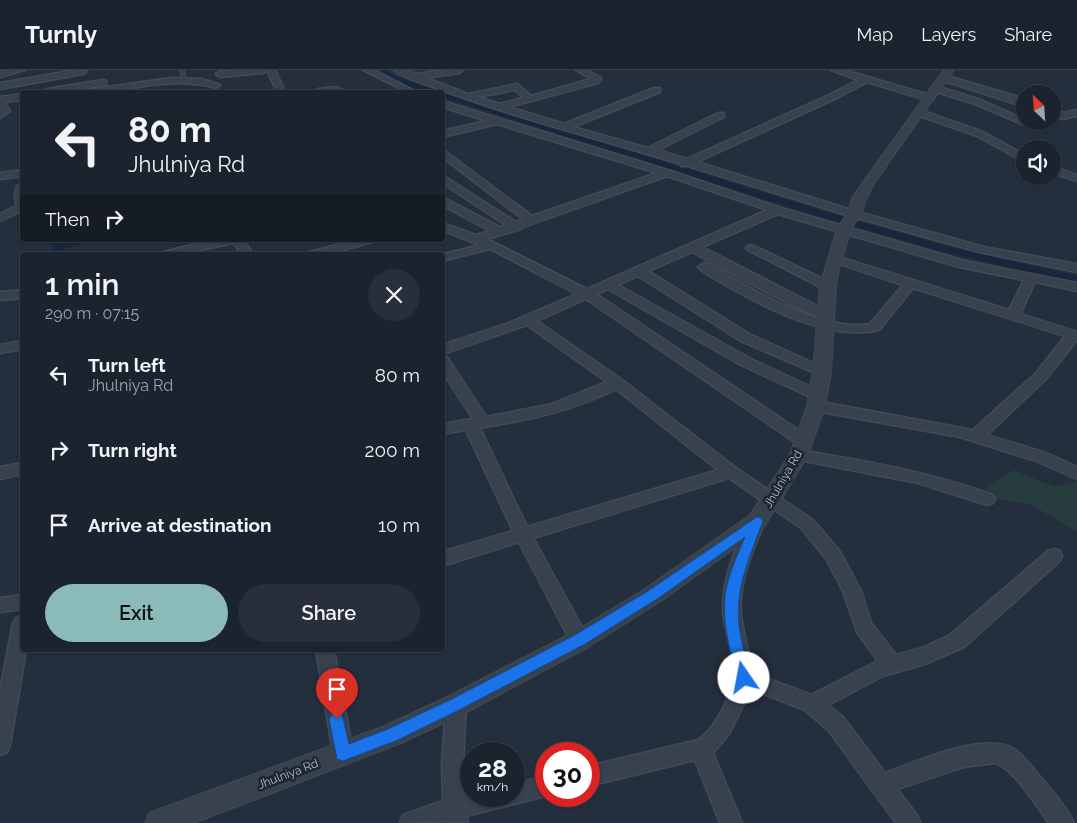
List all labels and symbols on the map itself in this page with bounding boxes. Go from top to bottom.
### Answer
north arrow [1016,85,1061,130]
street label: Jhulniya Rd [761,448,805,510]
position arrow [717,651,769,703]
pin [316,668,358,719]
speed limit sign: 30 [535,742,600,807]
street label: Jhulniya Rd [256,756,320,792]

